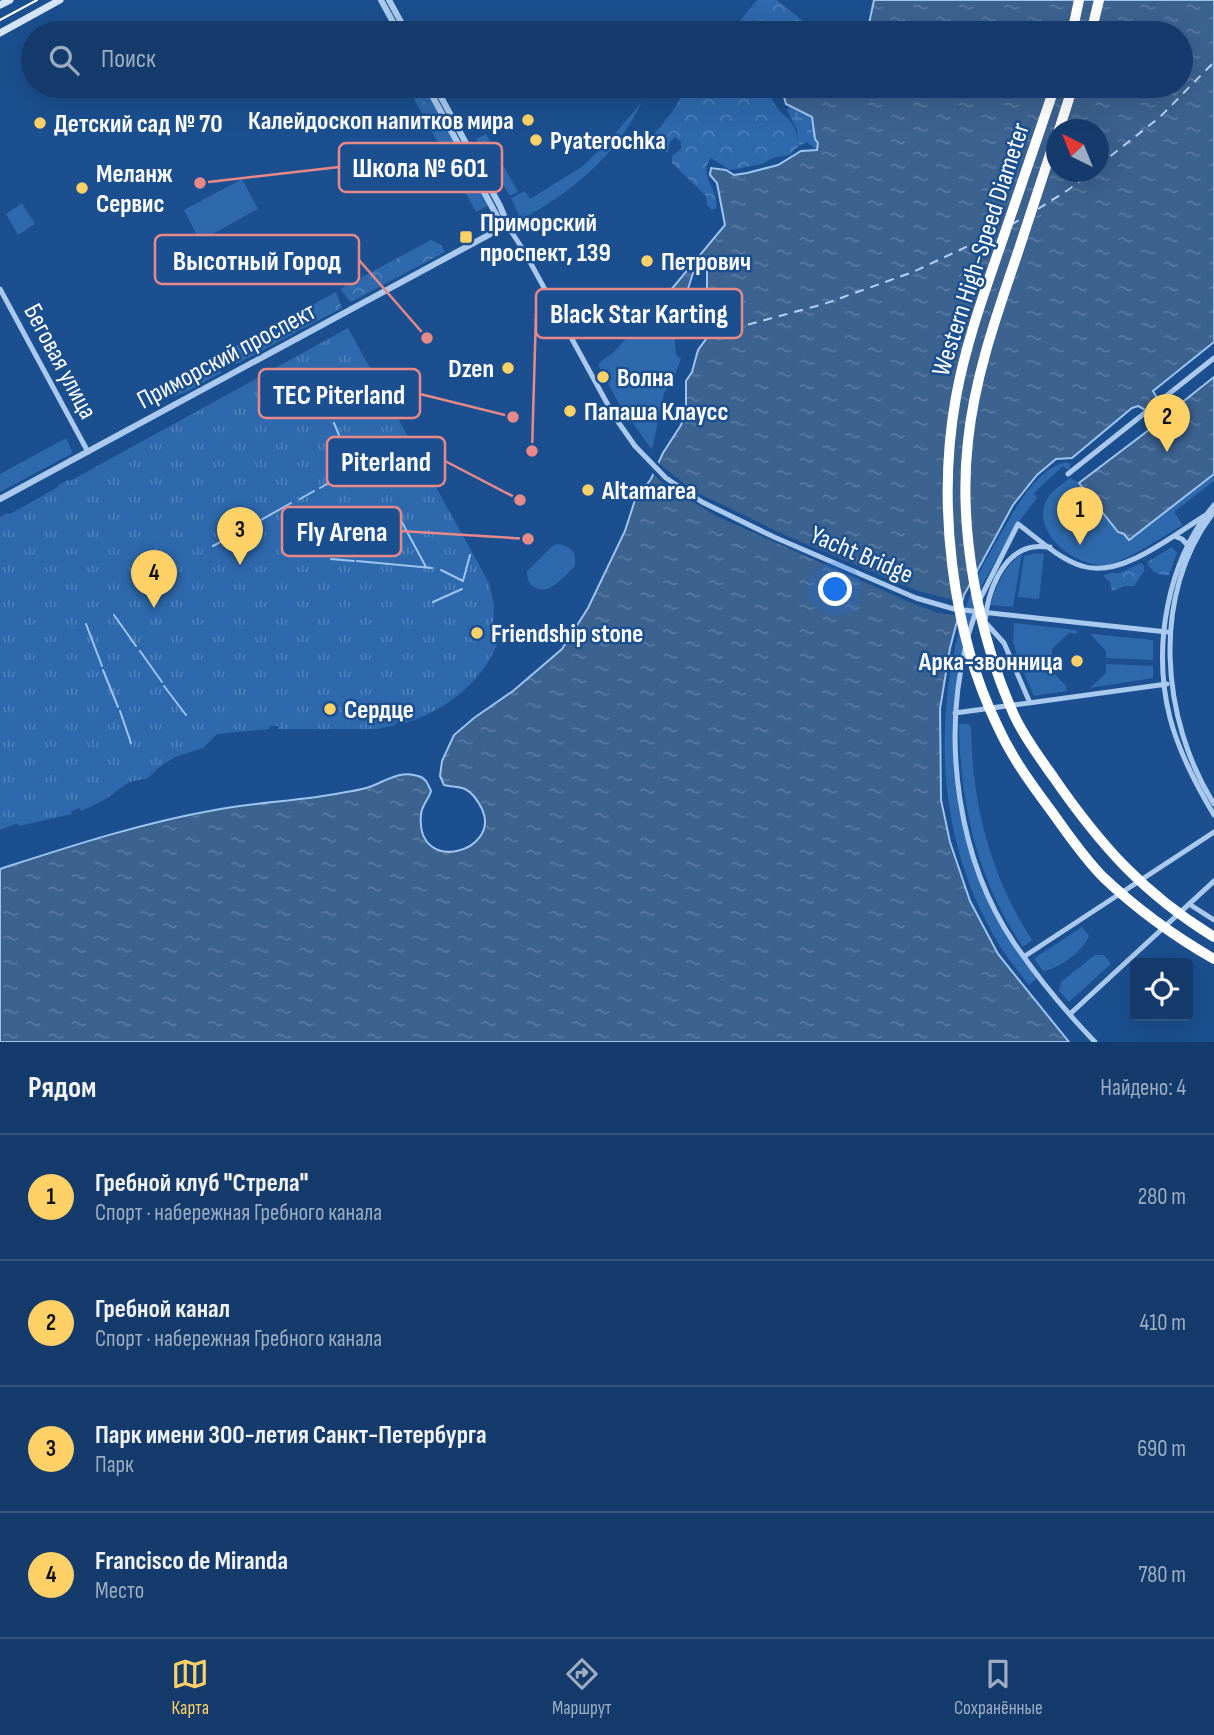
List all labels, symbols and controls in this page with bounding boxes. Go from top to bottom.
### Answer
search box [21,21,1193,98]
icon: search [45,41,83,79]
text: Поиск [101,44,156,75]
place label: Калейдоскоп напитков мира [248,106,514,137]
place label: Детский сад № 70 [54,109,223,140]
marker: Калейдоскоп напитков мира [520,112,536,128]
marker: Детский сад № 70 [32,115,48,131]
street label: Western High-Speed Diameter [926,119,1037,380]
north arrow [1046,119,1109,182]
place label: Pyaterochka [550,126,666,157]
marker: Pyaterochka [528,132,544,148]
callout: Школа № 601 [339,143,502,192]
text: Школа № 601 [352,152,488,185]
place label: Меланж Сервис [96,159,173,220]
marker: Меланж Сервис [74,180,90,196]
place label: Приморский проспект, 139 [480,208,611,269]
marker: Приморский проспект, 139 [458,229,474,245]
callout: Высотный Город [155,235,359,284]
text: Высотный Город [173,245,341,278]
place label: Петрович [661,247,751,278]
marker: Петрович [639,253,655,269]
callout: Black Star Karting [536,289,742,338]
street label: Приморский проспект [132,296,321,416]
text: Black Star Karting [550,298,728,331]
street label: Беговая улица [16,299,103,425]
place label: Dzen [448,354,494,385]
marker: Dzen [500,360,516,376]
place label: Волна [617,363,674,394]
callout: TEC Piterland [259,369,420,418]
marker: Волна [595,369,611,385]
text: TEC Piterland [273,379,405,412]
pin: 2 [1144,394,1190,452]
place label: Папаша Клаусс [584,397,729,428]
marker: Папаша Клаусс [562,403,578,419]
callout: Piterland [327,437,445,486]
text: Piterland [341,446,431,479]
place label: Altamarea [601,476,696,507]
marker: Altamarea [580,482,596,498]
pin: 1 [1057,487,1103,545]
pin: 3 [217,507,263,565]
callout: Fly Arena [282,507,401,556]
text: Fly Arena [296,516,388,549]
street label: Yacht Bridge [805,520,918,591]
pin: 4 [131,550,177,608]
your location [818,572,852,606]
place label: Friendship stone [491,619,643,650]
marker: Friendship stone [469,625,485,641]
place label: Арка-звонница [918,647,1063,678]
marker: Арка-звонница [1069,653,1085,669]
place label: Сердце [344,695,414,726]
marker: Сердце [322,701,338,717]
map controls [1130,958,1193,1021]
button: locate [1130,958,1193,1021]
text: Рядом [28,1070,96,1106]
text: Найдено: 4 [1100,1074,1186,1102]
text: Гребной клуб "Стрела" [95,1168,309,1199]
text: 1 [46,1183,56,1211]
text: 280 m [1138,1183,1186,1211]
text: Спорт · набережная Гребного канала [95,1199,382,1227]
text: Гребной канал [95,1294,230,1325]
text: 2 [46,1309,56,1337]
text: 410 m [1140,1309,1186,1337]
text: Спорт · набережная Гребного канала [95,1325,382,1353]
text: Парк имени 300-летия Санкт-Петербурга [95,1420,487,1451]
text: 3 [46,1435,56,1463]
text: 690 m [1137,1435,1186,1463]
text: Парк [95,1451,134,1479]
text: Francisco de Miranda [95,1546,288,1577]
text: 4 [46,1561,56,1589]
text: 780 m [1138,1561,1186,1589]
text: Место [95,1577,144,1605]
tab: Карта [171,1655,209,1720]
tab: Маршрут [552,1655,611,1720]
tab: Сохранённые [954,1655,1043,1720]

